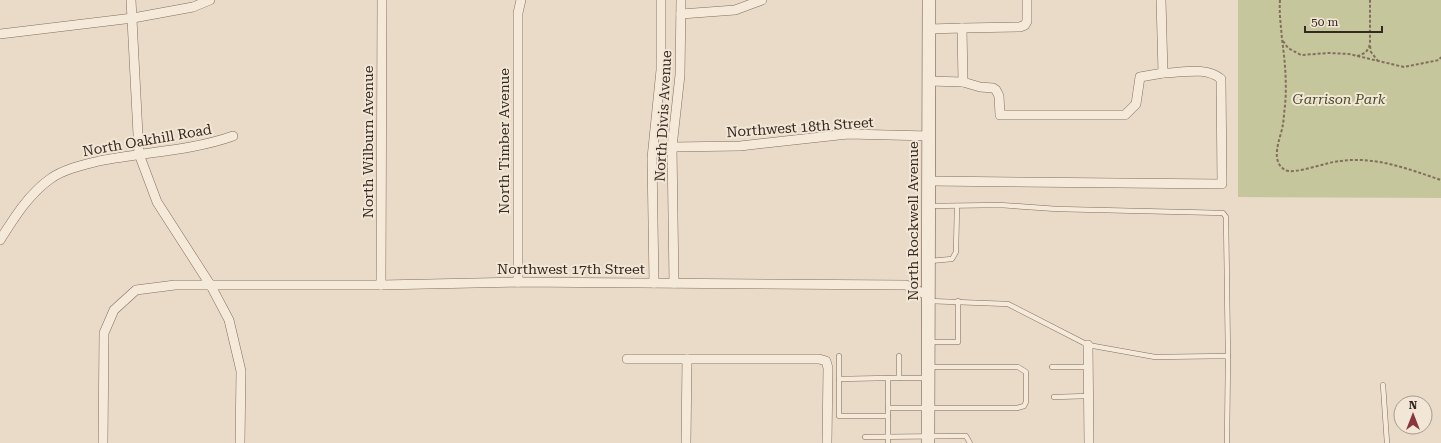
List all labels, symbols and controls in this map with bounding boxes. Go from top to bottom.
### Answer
scale bar [1305,8,1382,34]
text: 50 m [1311,15,1338,29]
street label: North Divis Avenue [652,49,674,182]
street label: North Wilburn Avenue [360,65,376,218]
street label: North Timber Avenue [496,68,512,214]
park label: Garrison Park [1293,91,1386,107]
street label: Northwest 18th Street [726,114,874,140]
street label: North Oakhill Road [81,121,213,159]
street label: North Rockwell Avenue [905,141,921,301]
street label: Northwest 17th Street [497,261,645,277]
north arrow [1393,395,1433,435]
text: N [1409,399,1418,412]

